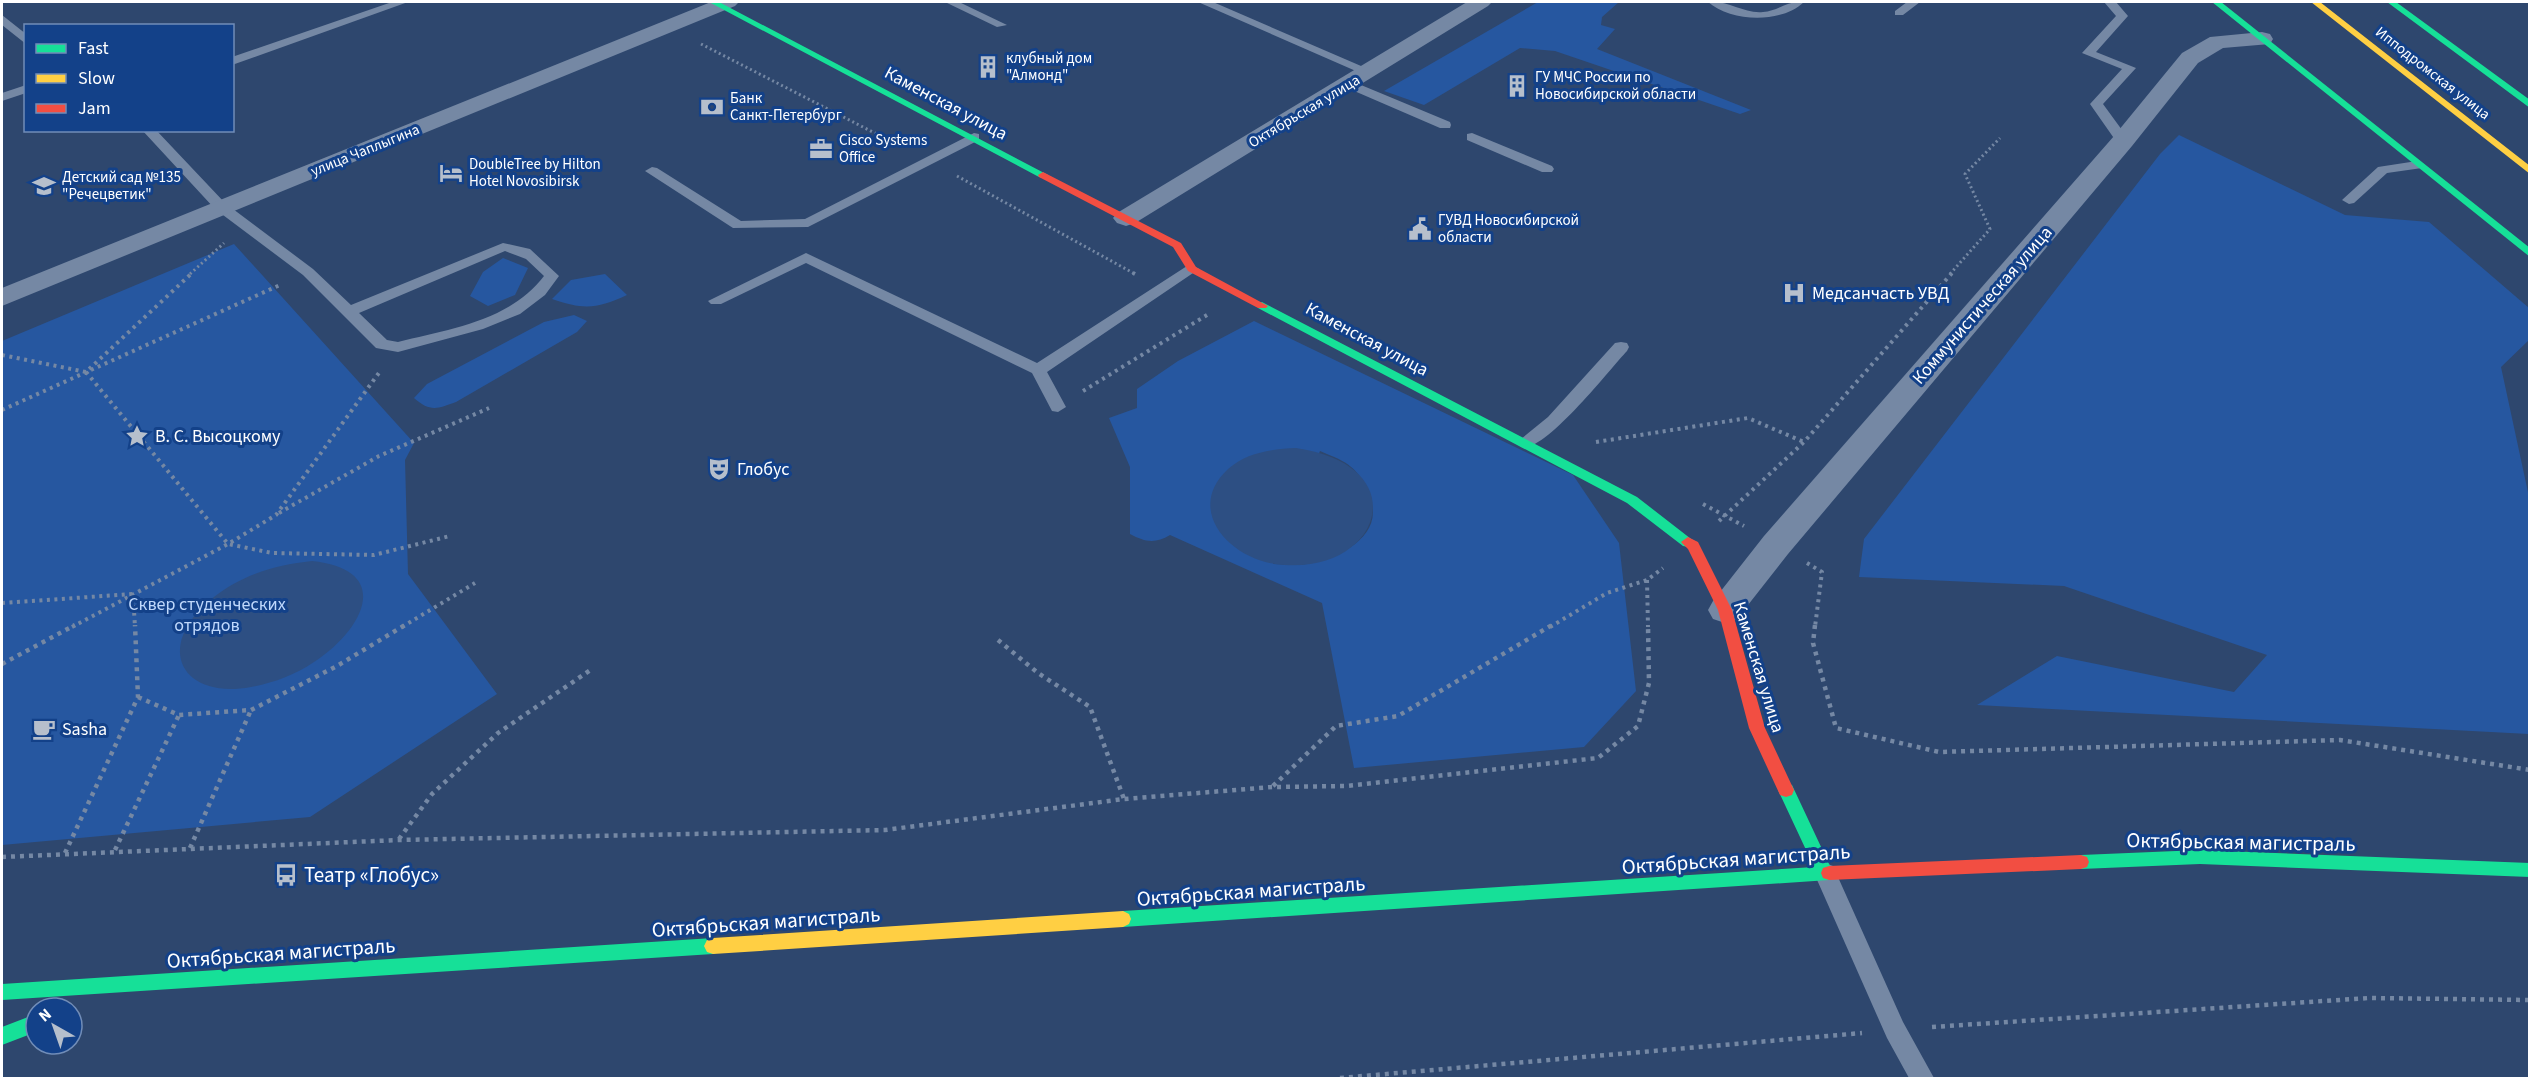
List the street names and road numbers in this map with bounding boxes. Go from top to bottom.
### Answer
street label: Ипподромская улица [2371,22,2494,125]
street label: Каменская улица [880,60,1012,146]
street label: Октябрьская улица [1245,70,1364,153]
street label: улица Чаплыгина [308,119,423,182]
street label: Коммунистическая улица [1907,221,2058,390]
street label: Каменская улица [1301,296,1433,382]
street label: Каменская улица [1727,598,1790,736]
street label: Октябрьская магистраль [2126,825,2356,859]
street label: Октябрьская магистраль [1621,836,1851,882]
street label: Октябрьская магистраль [1136,868,1366,914]
street label: Октябрьская магистраль [651,899,881,945]
street label: Октябрьская магистраль [166,930,396,976]

